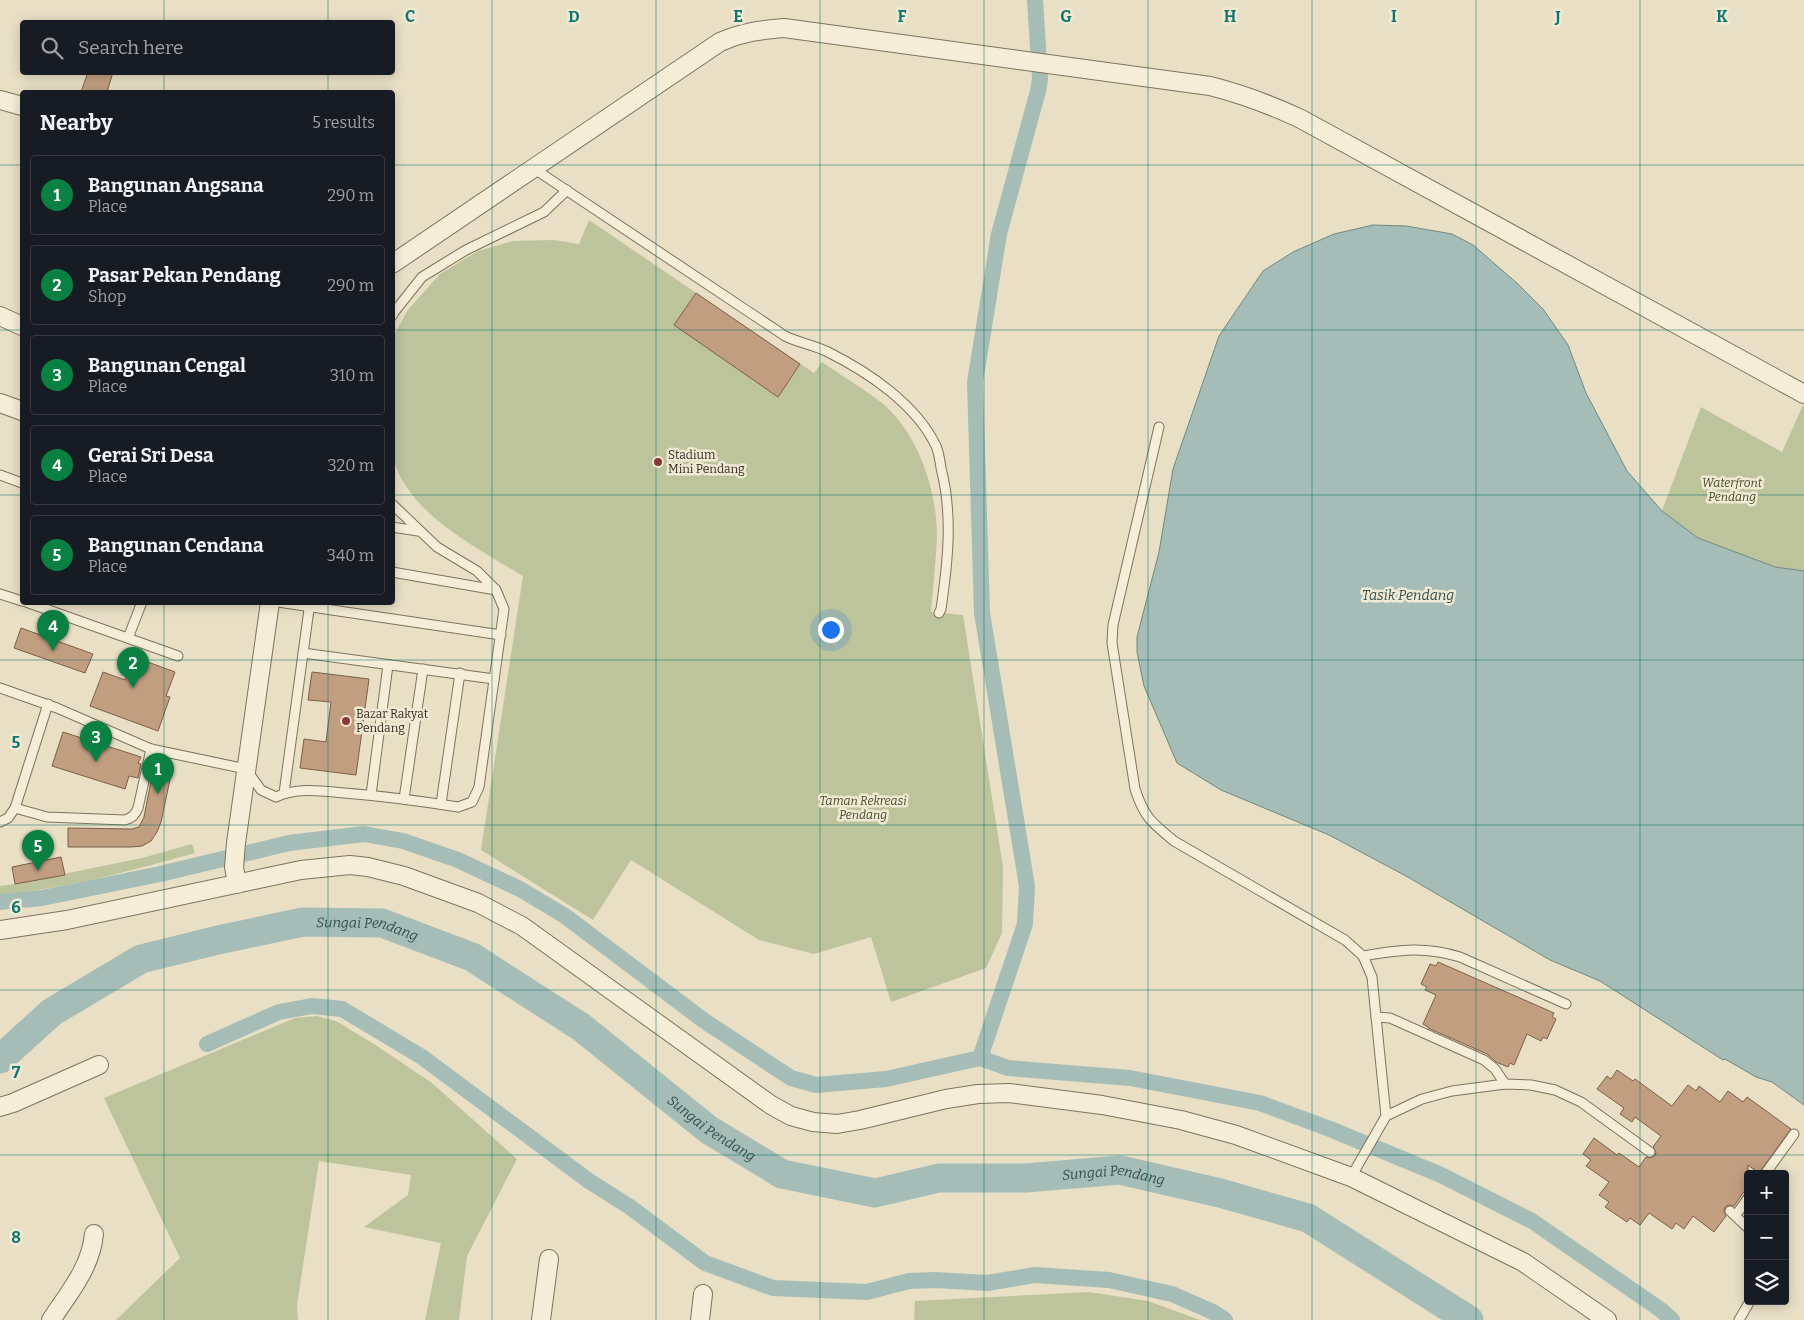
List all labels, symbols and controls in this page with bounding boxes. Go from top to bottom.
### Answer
text: C [405,7,415,26]
text: D [568,7,580,26]
text: E [733,7,743,26]
text: F [898,7,907,26]
text: G [1060,7,1072,26]
text: H [1224,7,1237,26]
text: I [1391,7,1397,26]
text: J [1554,7,1561,26]
text: K [1716,7,1728,26]
search box [20,20,395,75]
icon: search [38,34,66,62]
text: Search here [78,36,183,59]
text: Nearby [40,110,113,136]
text: 5 results [312,113,375,132]
text: Bangunan Angsana [88,174,264,197]
text: 1 [54,186,60,205]
text: 290 m [327,186,374,205]
text: Place [88,197,127,216]
text: Pasar Pekan Pendang [88,264,281,287]
text: 2 [52,276,62,295]
text: 290 m [327,276,374,295]
text: Shop [88,287,126,306]
text: Bangunan Cengal [88,354,246,377]
text: 3 [52,366,62,385]
text: 310 m [330,366,374,385]
text: Place [88,377,127,396]
text: Gerai Sri Desa [88,444,214,467]
place label: Stadium Mini Pendang [668,448,745,476]
text: 4 [52,456,62,475]
text: 320 m [327,456,374,475]
marker: Stadium Mini Pendang [652,456,664,468]
text: Place [88,467,127,486]
park label: Waterfront Pendang [1702,476,1763,504]
text: Bangunan Cendana [88,534,264,557]
text: 5 [53,546,61,565]
text: 340 m [327,546,374,565]
text: Place [88,557,127,576]
water label: Tasik Pendang [1362,587,1454,604]
pin: 4 [37,610,69,651]
your location [818,617,844,643]
pin: 2 [117,647,149,688]
place label: Bazar Rakyat Pendang [356,707,429,735]
marker: Bazar Rakyat Pendang [340,715,352,727]
pin: 3 [80,721,112,762]
text: 5 [12,733,21,752]
pin: 1 [142,753,174,794]
park label: Taman Rekreasi Pendang [819,794,907,822]
pin: 5 [22,830,54,871]
text: 6 [11,898,21,917]
water label: Sungai Pendang [316,914,421,945]
text: 7 [12,1063,21,1082]
water label: Sungai Pendang [664,1092,759,1165]
water label: Sungai Pendang [1061,1162,1167,1189]
map controls [1744,1170,1789,1305]
button: + [1744,1170,1789,1215]
button: − [1744,1215,1789,1260]
text: 8 [11,1228,21,1247]
button: layers [1744,1260,1789,1305]

